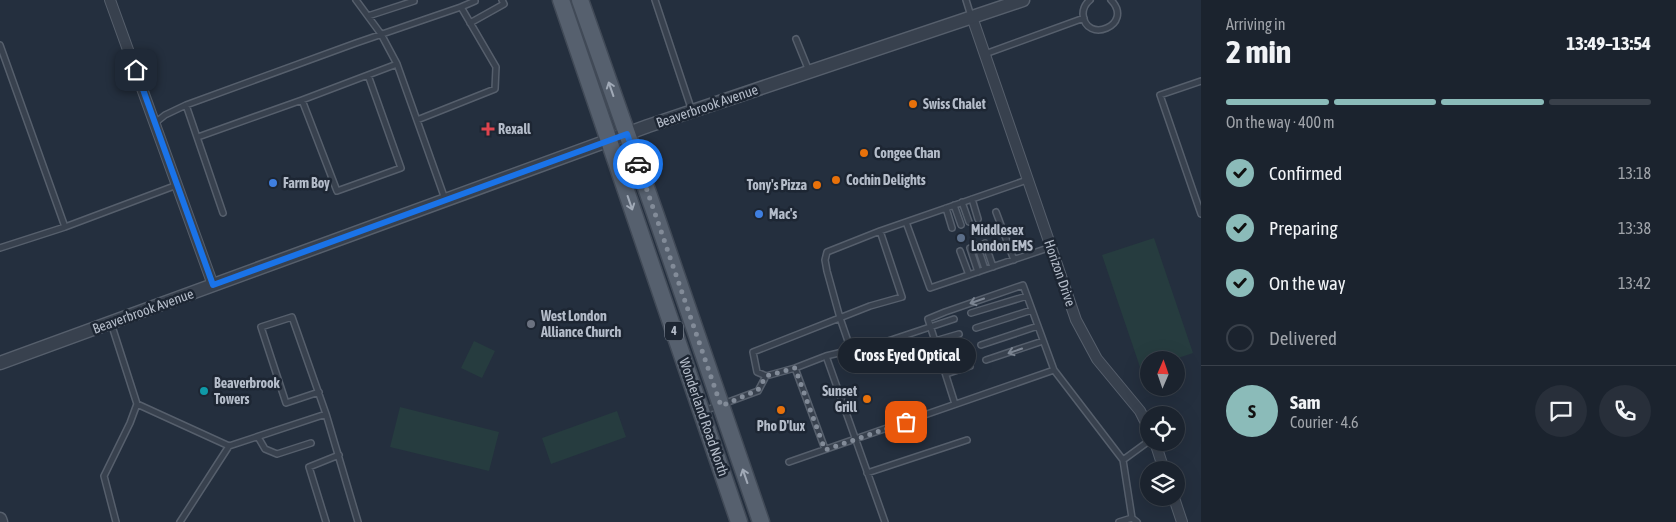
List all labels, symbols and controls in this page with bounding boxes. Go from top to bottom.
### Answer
text: Arriving in [1226,15,1286,33]
text: 13:49–13:54 [1566,32,1651,54]
text: 2 min [1226,33,1291,70]
pin [115,49,157,91]
icon: home [122,56,150,84]
one-way arrow [606,81,615,97]
street label: Beaverbrook Avenue [654,81,760,131]
place label: Swiss Chalet [923,96,986,112]
marker: Swiss Chalet [907,98,919,110]
text: On the way · 400 m [1226,113,1335,131]
place label: Rexall [498,121,531,137]
marker: Rexall [482,123,494,135]
courier [613,139,663,189]
place label: Congee Chan [874,145,941,161]
marker: Congee Chan [858,147,870,159]
icon: car [624,150,652,178]
icon: check [1226,159,1254,187]
text: Confirmed [1269,162,1342,184]
text: 13:18 [1618,164,1651,182]
place label: Cochin Delights [846,172,926,188]
marker: Cochin Delights [830,174,842,186]
place label: Farm Boy [283,175,330,191]
marker: Farm Boy [267,177,279,189]
place label: Tony's Pizza [747,177,807,193]
marker: Tony's Pizza [811,179,823,191]
one-way arrow [626,195,635,210]
place label: Mac's [769,206,797,222]
marker: Mac's [753,208,765,220]
icon: check [1226,214,1254,242]
text: Preparing [1269,217,1338,239]
text: 13:38 [1618,219,1651,237]
place label: Middlesex London EMS [971,222,1033,254]
marker: Middlesex London EMS [955,232,967,244]
street label: Horizon Drive [1041,238,1079,308]
icon: check [1226,269,1254,297]
text: On the way [1269,272,1346,294]
text: 13:42 [1618,274,1651,292]
street label: Beaverbrook Avenue [90,285,196,337]
one-way arrow [970,297,986,306]
place label: West London Alliance Church [540,308,621,340]
marker: West London Alliance Church [525,318,537,330]
road number: 4 [665,322,683,341]
text: Delivered [1269,327,1337,349]
callout: Cross Eyed Optical [837,337,975,372]
text: Cross Eyed Optical [854,346,960,364]
one-way arrow [1008,347,1023,356]
north arrow [1140,351,1185,396]
map controls [1140,351,1185,506]
street label: Wonderland Road North [676,356,732,478]
place label: Beaverbrook Towers [214,375,281,407]
place label: Sunset Grill [822,383,857,415]
marker: Beaverbrook Towers [198,385,210,397]
button: chat [1535,385,1587,437]
button: phone [1599,385,1651,437]
text: Sam [1290,391,1321,413]
marker: Sunset Grill [861,393,873,405]
text: S [1248,400,1256,422]
pin [885,401,927,443]
marker: Pho D'lux [775,404,787,416]
button: locate [1140,406,1185,451]
icon: bag [892,408,920,436]
text: Courier · 4.6 [1290,413,1359,431]
place label: Pho D'lux [757,418,806,434]
button: layers [1140,461,1185,506]
one-way arrow [739,468,749,484]

